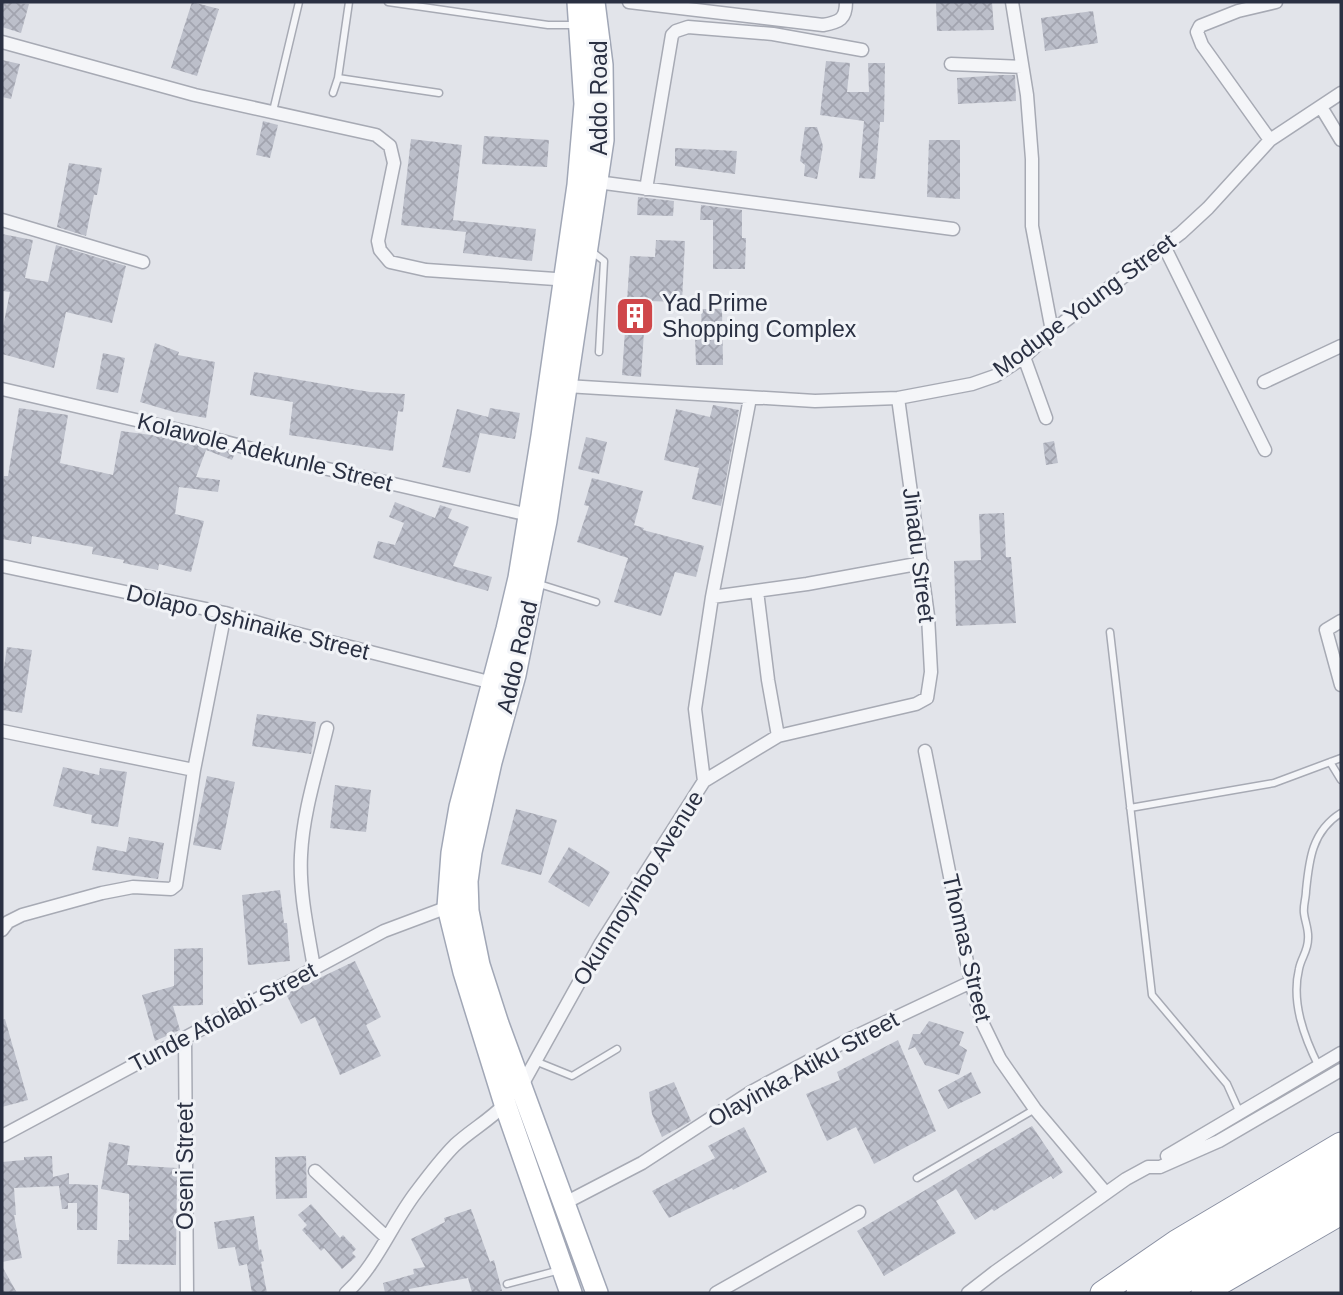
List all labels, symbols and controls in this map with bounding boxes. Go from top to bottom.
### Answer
street label: Addo Road [586,40,612,156]
street label: Modupe Young Street [988,228,1181,382]
place label: Yad Prime Shopping Complex [662,290,857,342]
building icon: Yad Prime Shopping Complex [614,295,656,337]
street label: Kolawole Adekunle Street [135,408,396,496]
street label: Jinadu Street [898,486,940,624]
street label: Dolapo Oshinaike Street [124,579,373,665]
street label: Addo Road [491,598,543,716]
street label: Okunmoyinbo Avenue [567,786,709,990]
street label: Thomas Street [937,872,997,1025]
street label: Tunde Afolabi Street [125,957,321,1077]
street label: Olayinka Atiku Street [703,1006,903,1132]
street label: Oseni Street [172,1101,198,1230]

